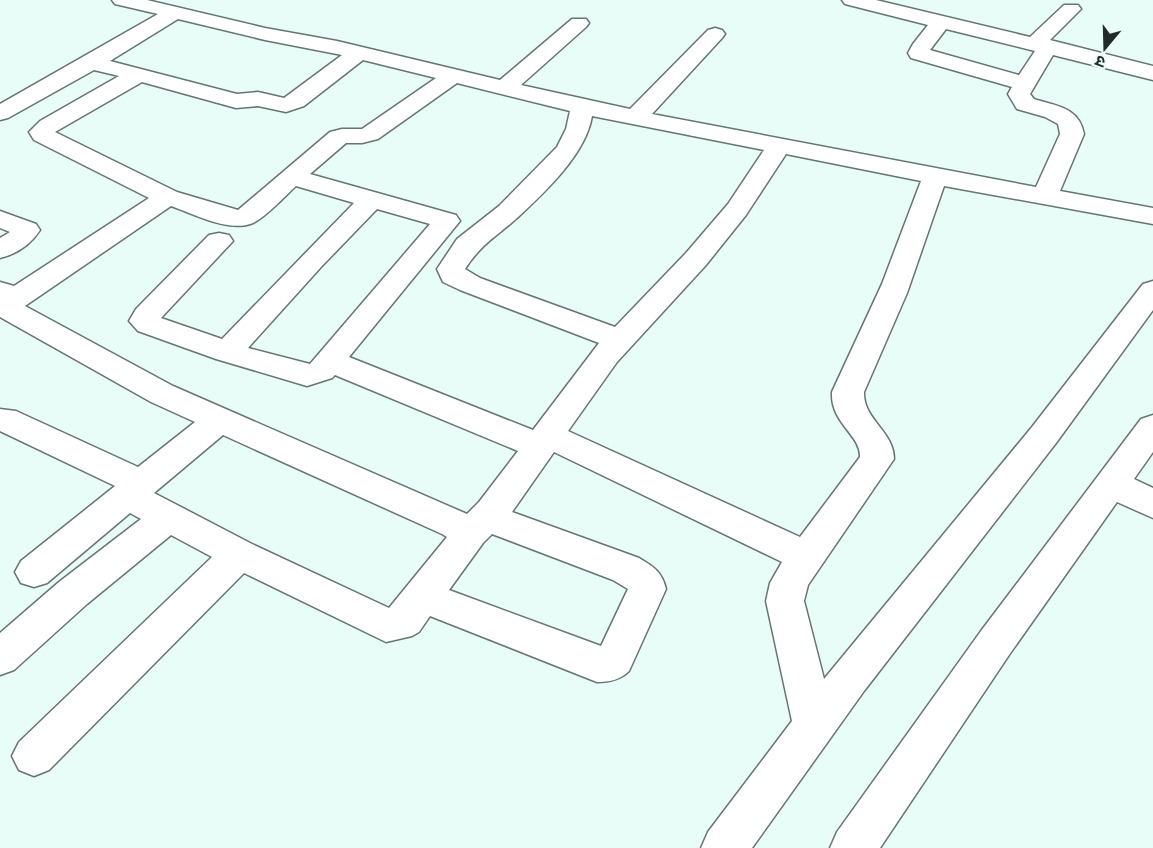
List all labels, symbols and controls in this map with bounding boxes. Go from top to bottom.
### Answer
north arrow [1075,18,1135,78]
text: उ [1092,50,1108,73]

